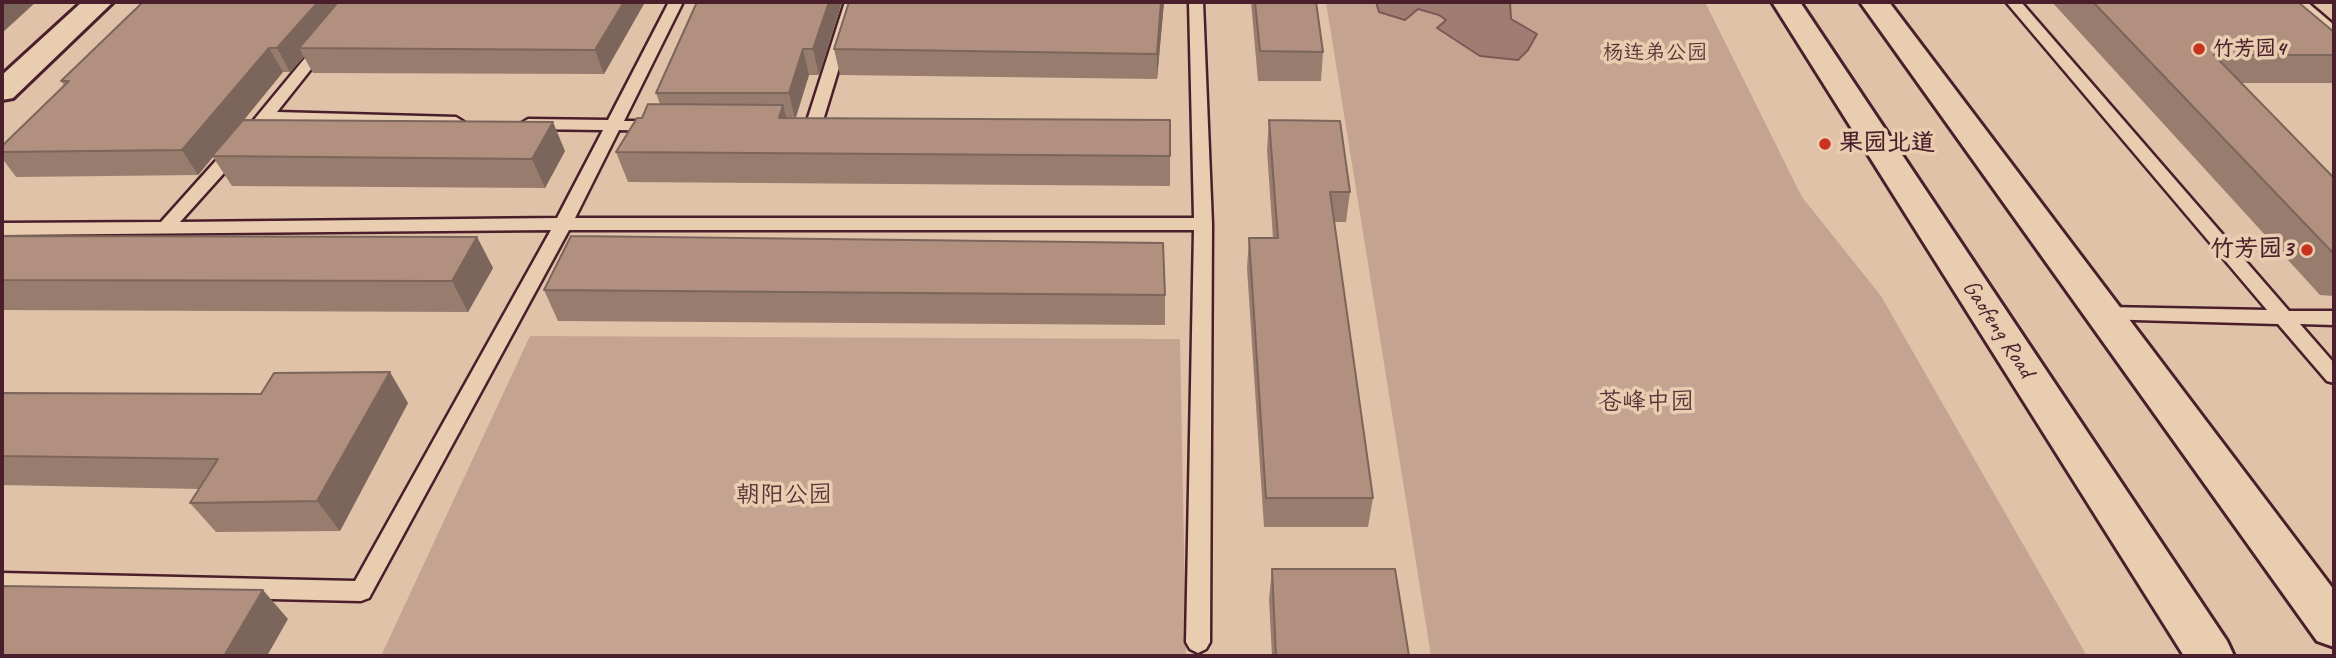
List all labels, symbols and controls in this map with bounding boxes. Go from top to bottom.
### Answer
place label: 竹芳园4 [2213,36,2285,62]
park label: 杨连弟公园 [1603,40,1707,66]
marker: 竹芳园4 [2191,41,2207,57]
place label: 果园北道 [1839,130,1935,158]
marker: 果园北道 [1817,136,1833,152]
place label: 竹芳园3 [2210,236,2293,264]
marker: 竹芳园3 [2299,242,2315,258]
street label: Gaofeng Road [1956,275,2040,383]
park label: 苍峰中园 [1598,389,1694,417]
park label: 朝阳公园 [736,482,832,510]

